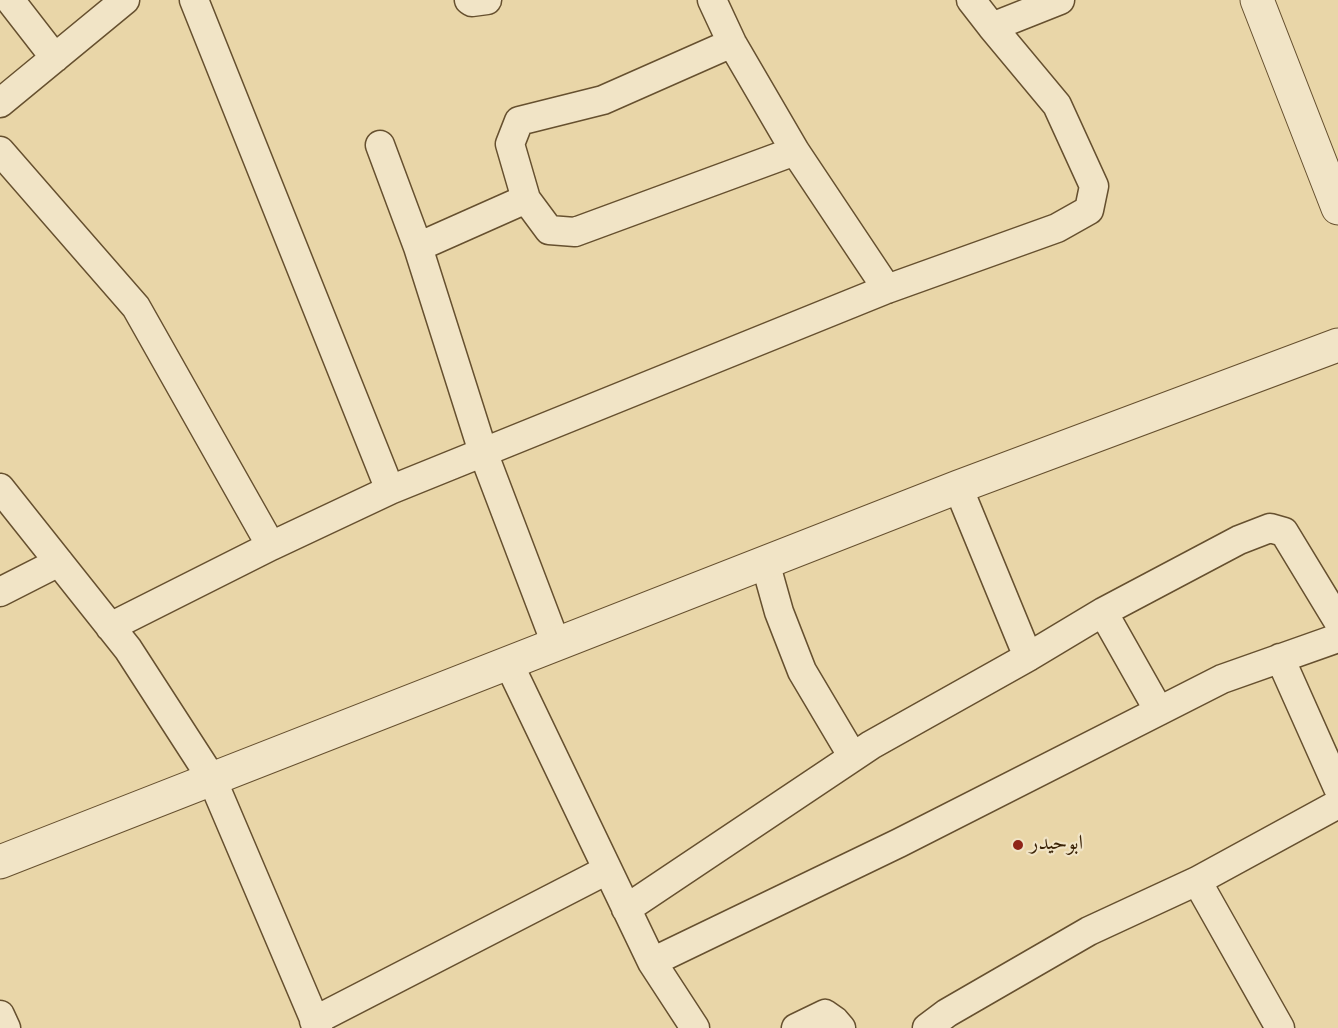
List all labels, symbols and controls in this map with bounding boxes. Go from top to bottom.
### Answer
place label: ابوحيدر [1030,832,1083,858]
marker: ابوحيدر [1011,838,1025,852]

